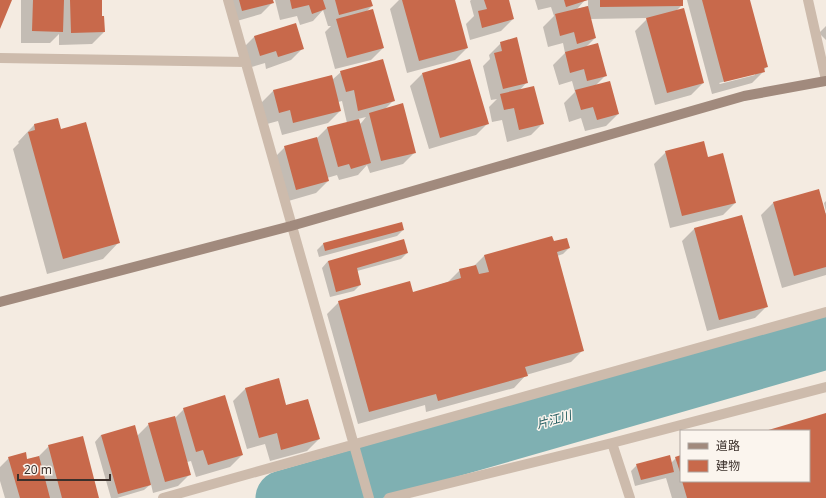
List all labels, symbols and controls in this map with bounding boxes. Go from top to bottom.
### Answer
water label: 片江川 [534,406,575,433]
legend [680,430,810,482]
text: 道路 [716,437,740,454]
scale bar [18,456,110,482]
text: 建物 [716,457,740,474]
text: 20 m [24,461,52,478]

